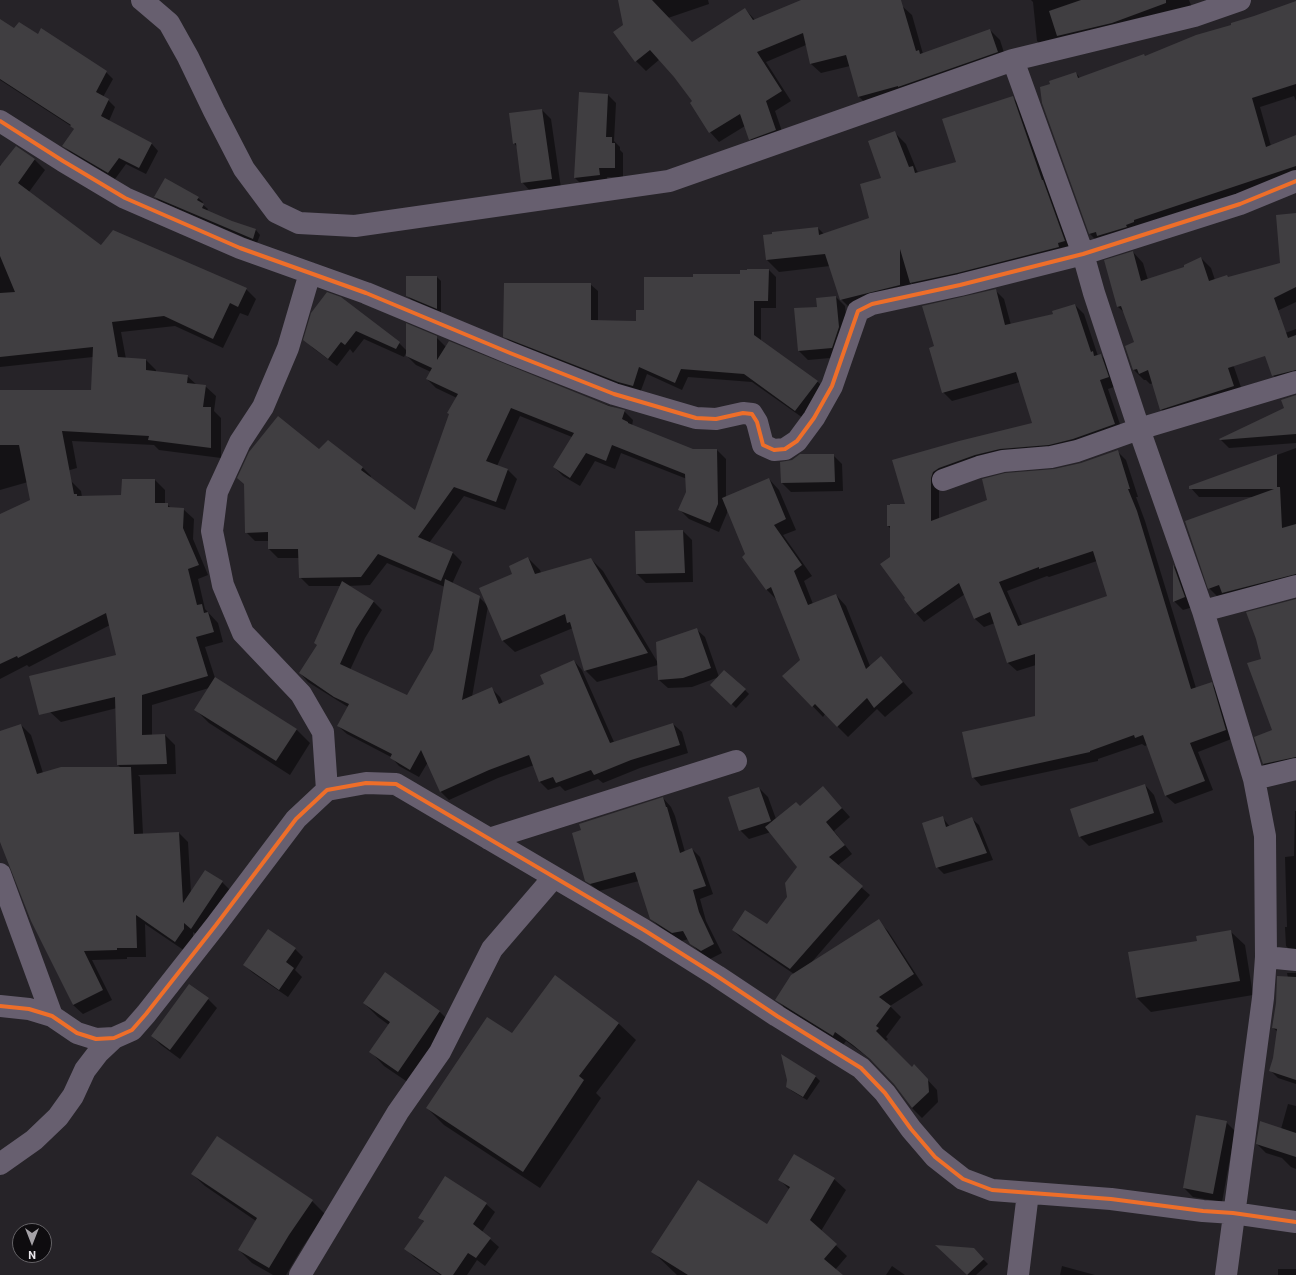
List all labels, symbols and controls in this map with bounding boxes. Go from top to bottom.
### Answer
north arrow [12,1223,52,1263]
text: N [28,1248,36,1261]

